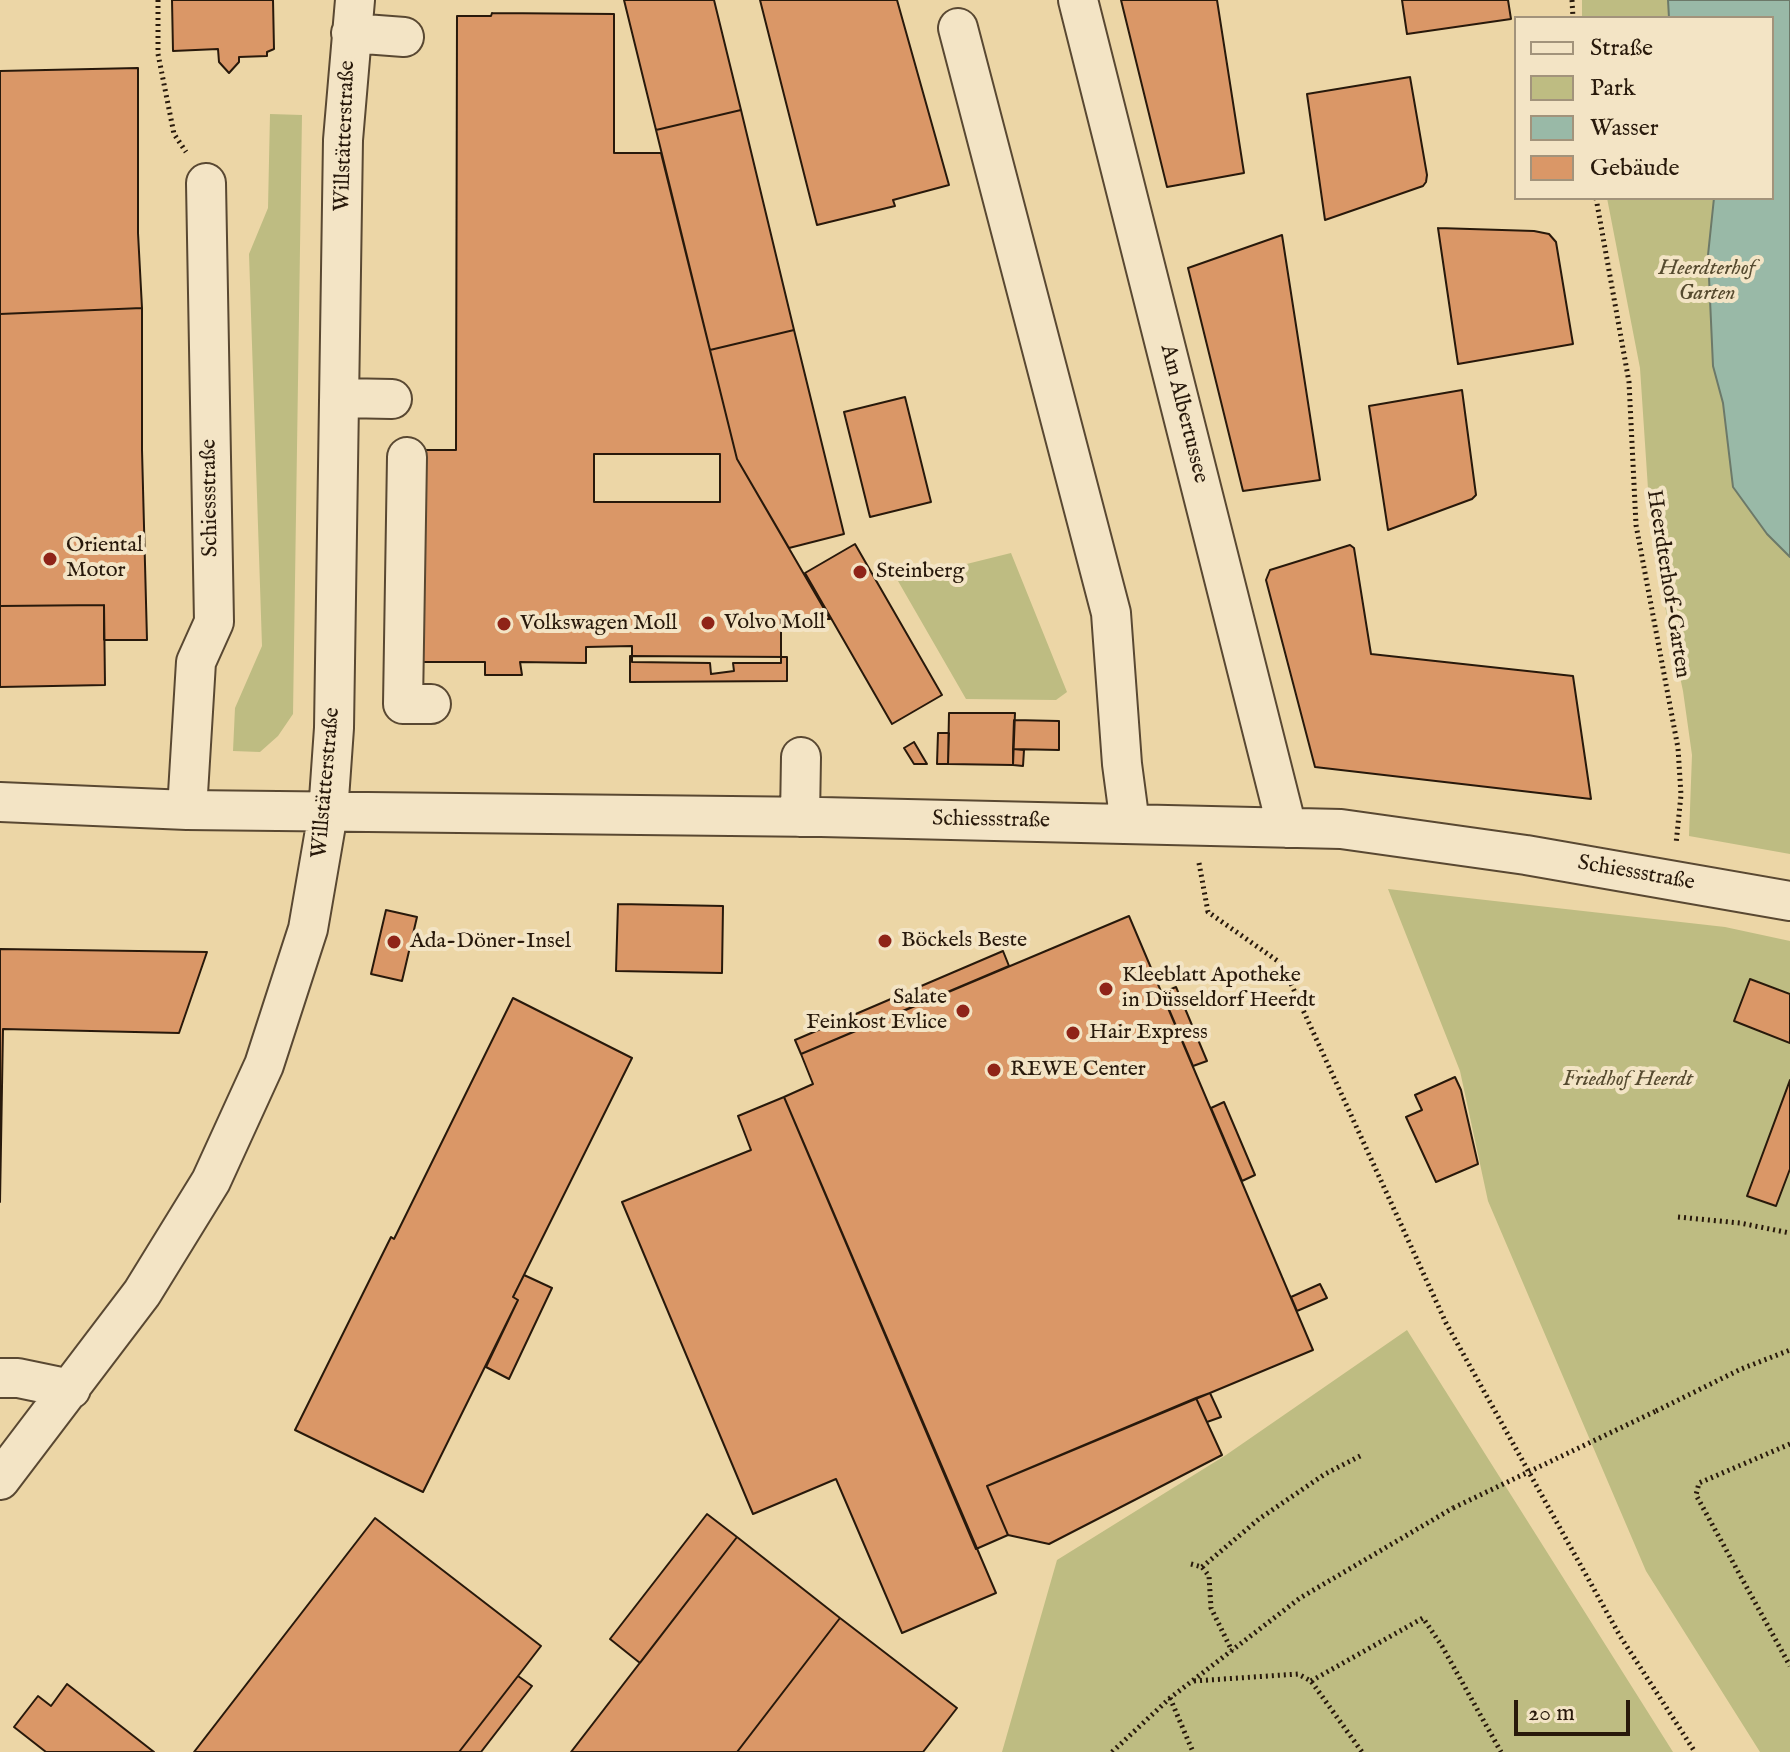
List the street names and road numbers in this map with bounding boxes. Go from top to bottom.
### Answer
street label: Willstätterstraße [330,60,362,212]
street label: Am Albertussee [1153,342,1213,486]
street label: Schiessstraße [197,439,225,557]
street label: Heerdterhof-Garten [1639,488,1695,680]
street label: Willstätterstraße [307,706,347,860]
street label: Schiessstraße [932,807,1050,835]
street label: Schiessstraße [1576,851,1696,897]

